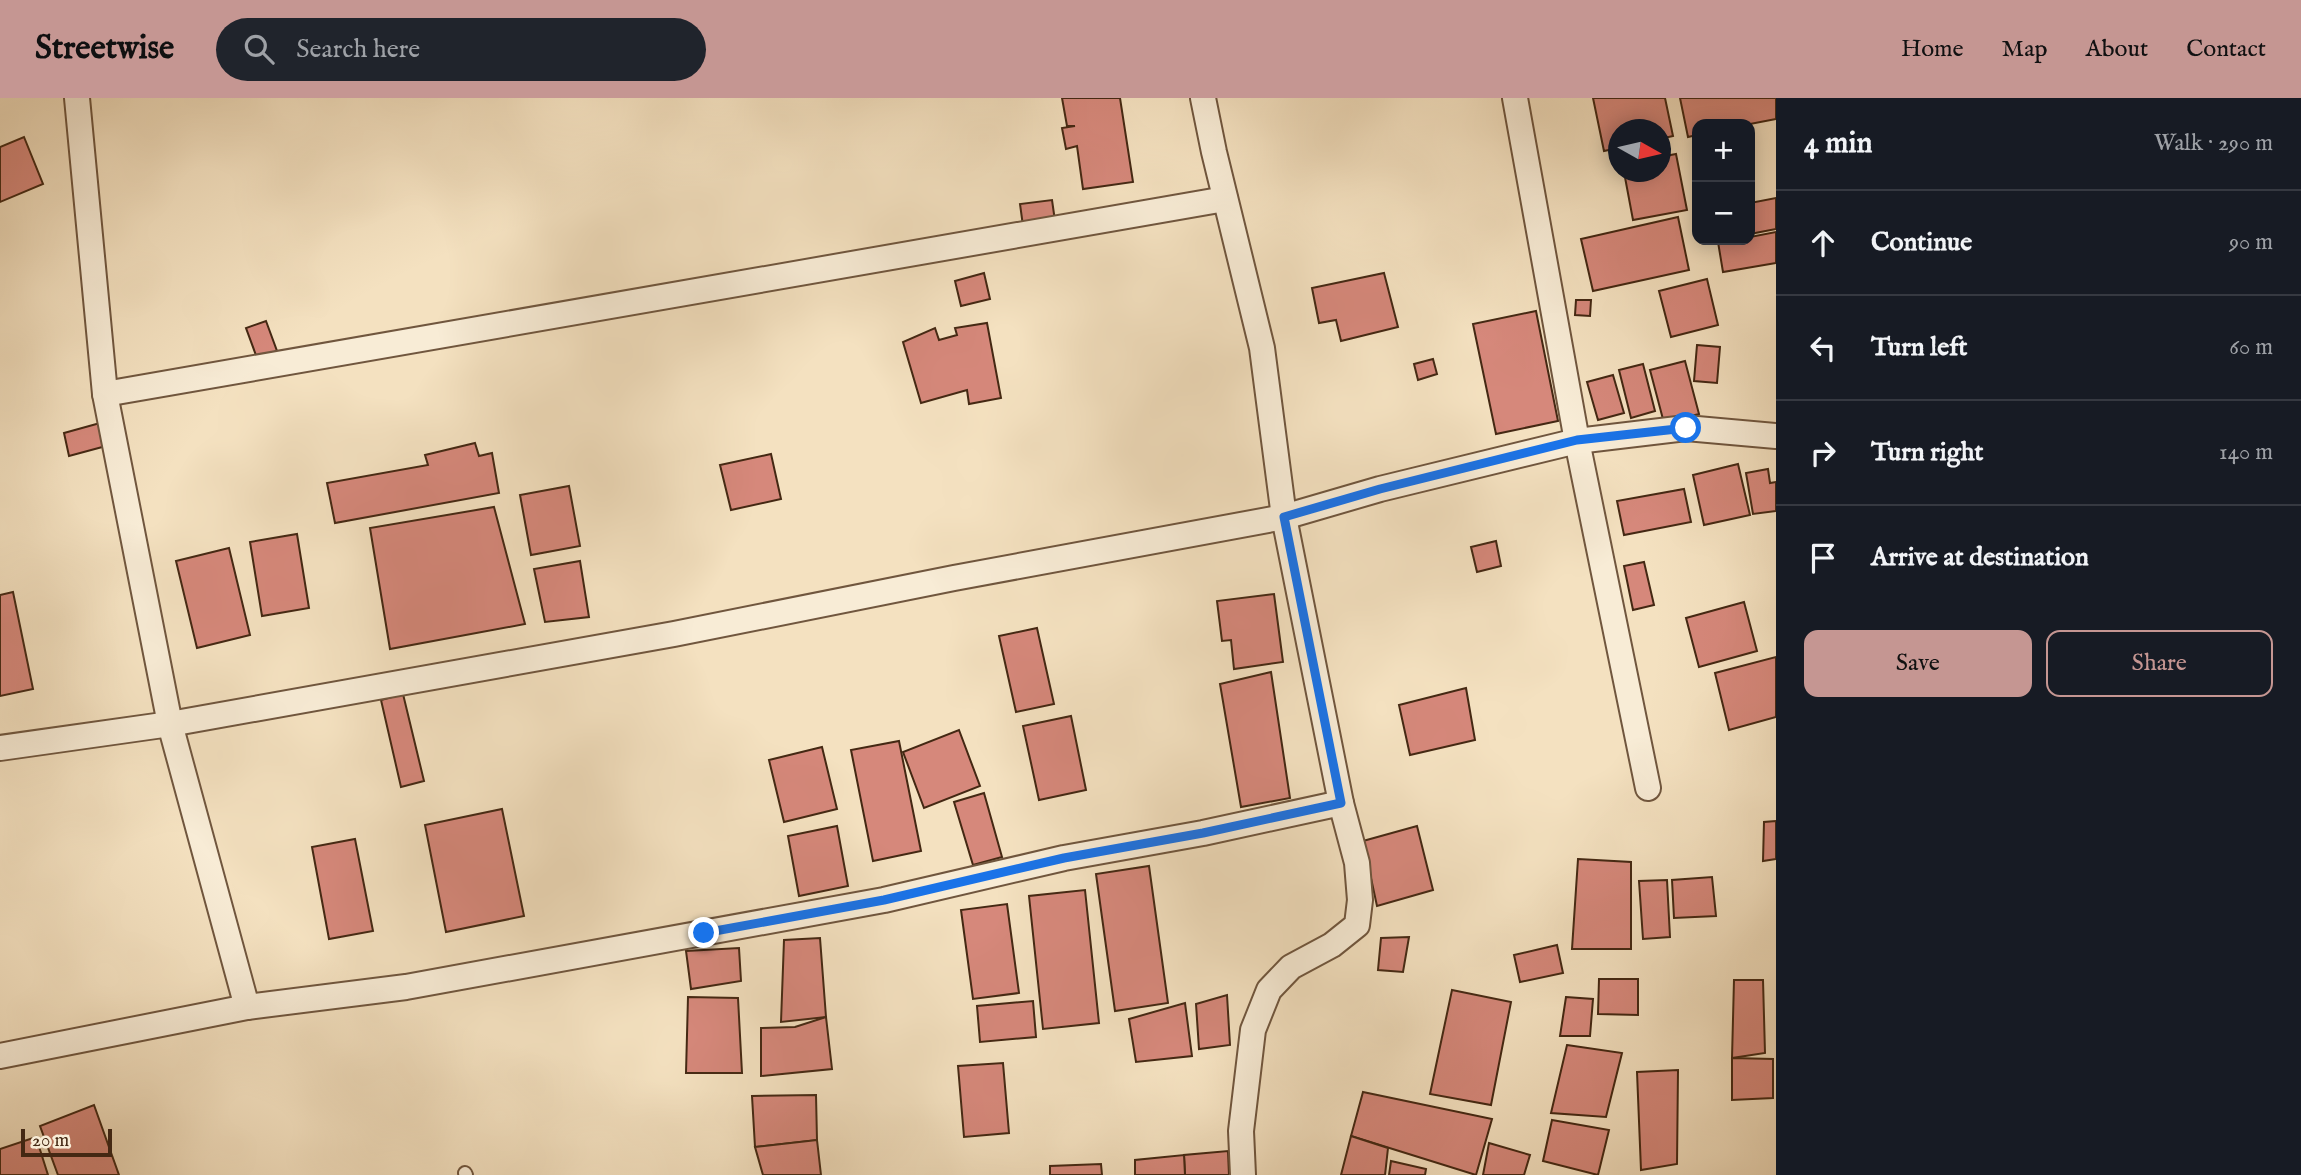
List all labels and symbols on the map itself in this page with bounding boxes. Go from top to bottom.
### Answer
north arrow [1608,119,1671,182]
route start [1670,412,1701,443]
route end [688,917,719,948]
scale bar [21,1126,112,1158]

